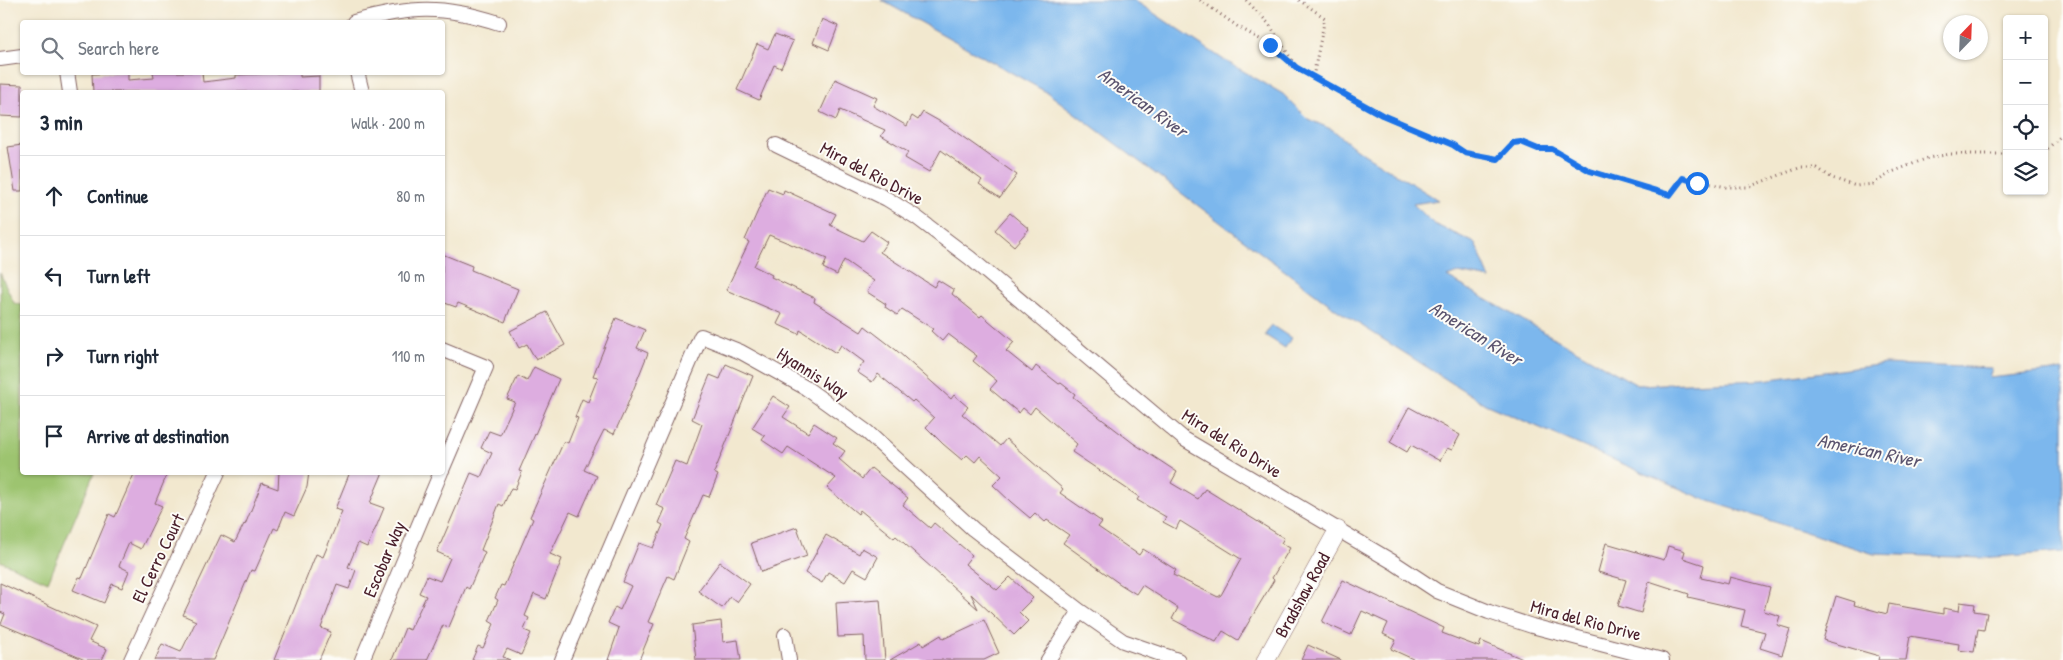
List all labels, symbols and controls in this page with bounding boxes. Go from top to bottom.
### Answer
north arrow [1943,15,1988,60]
map controls [2003,15,2048,195]
button: + [2003,15,2048,60]
search box [20,20,445,75]
icon: search [38,34,66,62]
route end [1259,34,1282,57]
text: Search here [78,35,159,61]
button: − [2003,60,2048,105]
water label: American River [1093,61,1195,145]
button: locate [2003,105,2048,150]
text: 3 min [40,108,83,137]
text: Walk · 200 m [351,112,425,134]
street label: Mira del Rio Drive [816,135,928,211]
button: layers [2003,150,2048,195]
route start [1686,172,1709,195]
icon: ahead [40,182,68,210]
text: Continue [87,183,148,209]
text: 80 m [396,185,425,207]
icon: left [40,262,68,290]
text: Turn left [87,263,150,289]
text: 10 m [397,265,425,287]
water label: American River [1425,294,1529,373]
street label: Hyannis Way [772,341,854,405]
icon: right [40,342,68,370]
text: Turn right [87,343,158,369]
text: 110 m [392,345,425,367]
street label: Mira del Rio Drive [1177,402,1287,484]
icon: arrive [40,422,68,450]
text: Arrive at destination [87,423,229,449]
water label: American River [1815,426,1925,474]
street label: El Cerro Court [126,508,191,607]
street label: Escobar Way [357,517,411,601]
street label: Bradshaw Road [1268,548,1336,642]
street label: Mira del Rio Drive [1528,593,1644,647]

